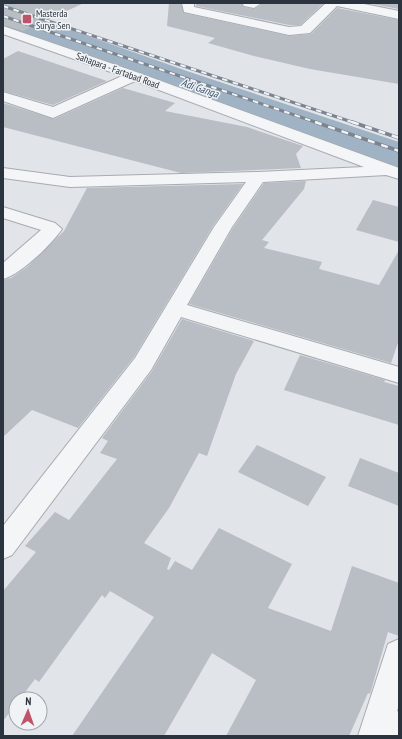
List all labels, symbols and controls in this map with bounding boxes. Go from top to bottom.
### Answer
place label: Masterda Surya Sen [36,7,70,32]
marker: Masterda Surya Sen [21,13,33,25]
street label: Sahapara - Fartabad Road [74,49,161,92]
water label: Adi Ganga [180,75,221,101]
north arrow [8,691,48,731]
text: N [25,694,32,708]

